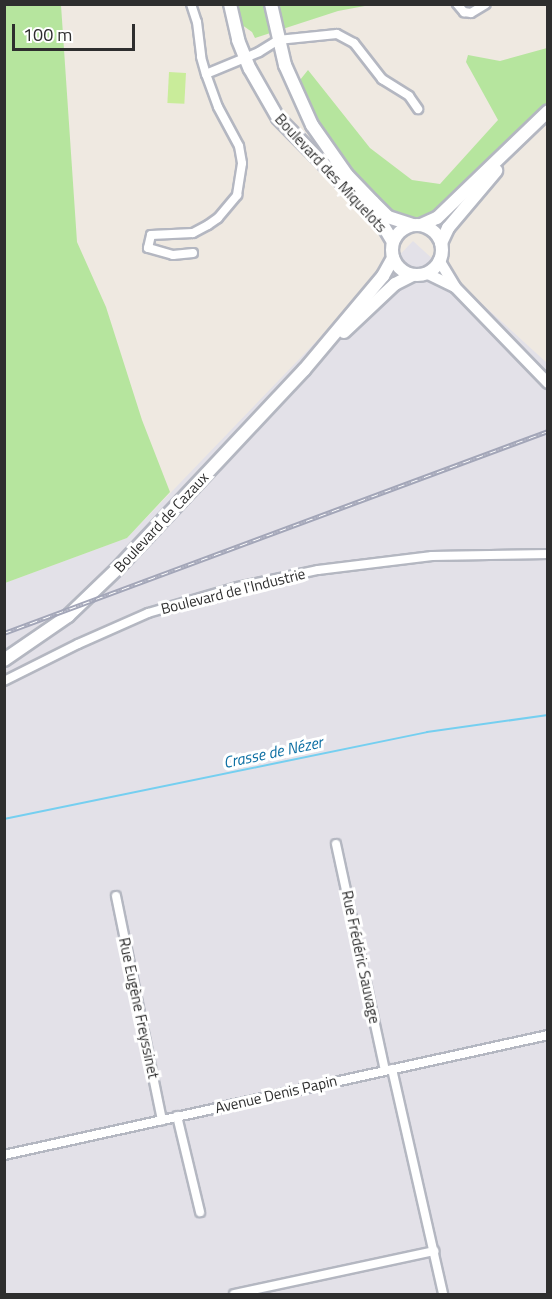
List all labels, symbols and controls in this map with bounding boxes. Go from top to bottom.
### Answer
scale bar [15,12,138,50]
text: 100 m [23,21,72,48]
street label: Boulevard des Miquelots [271,110,391,236]
street label: Boulevard de Cazaux [110,468,212,576]
street label: Boulevard de l'Industrie [159,564,307,618]
water label: Crasse de Nézer [222,732,324,772]
street label: Rue Frédéric Sauvage [338,889,384,1025]
street label: Rue Eugène Freyssinet [115,936,163,1080]
street label: Avenue Denis Papin [213,1071,339,1117]

